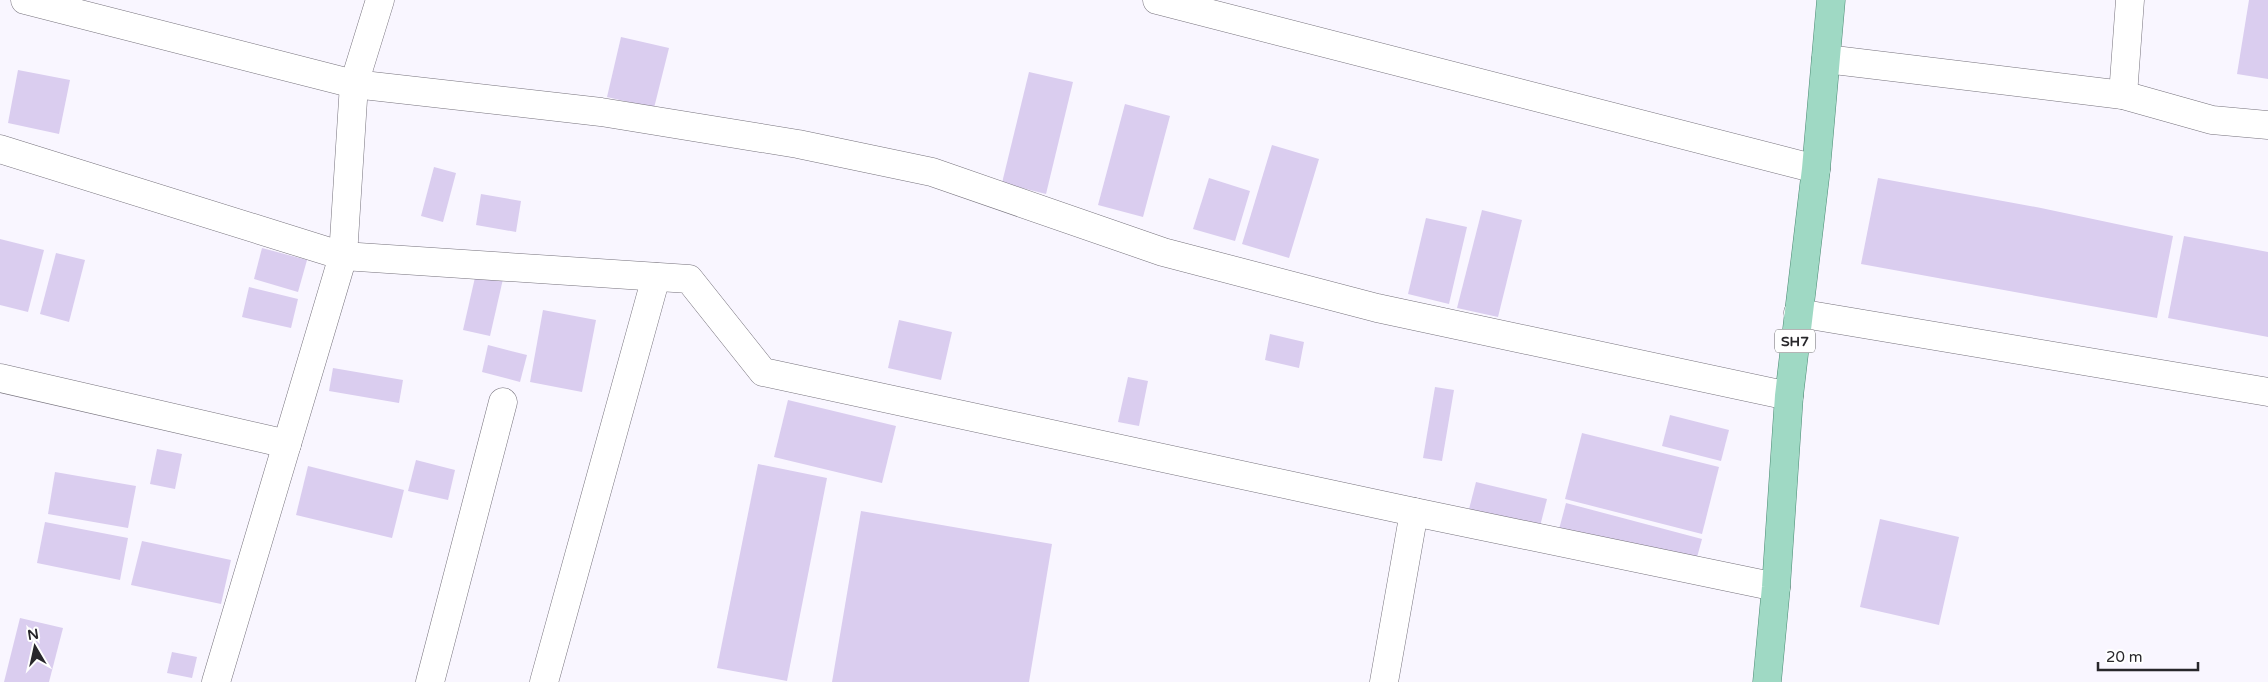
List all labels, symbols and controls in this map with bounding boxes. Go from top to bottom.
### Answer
road number: SH7 [1775,330,1815,352]
north arrow [10,622,60,672]
text: N [26,625,40,644]
scale bar [2098,640,2198,672]
text: 20 m [2106,648,2143,666]

